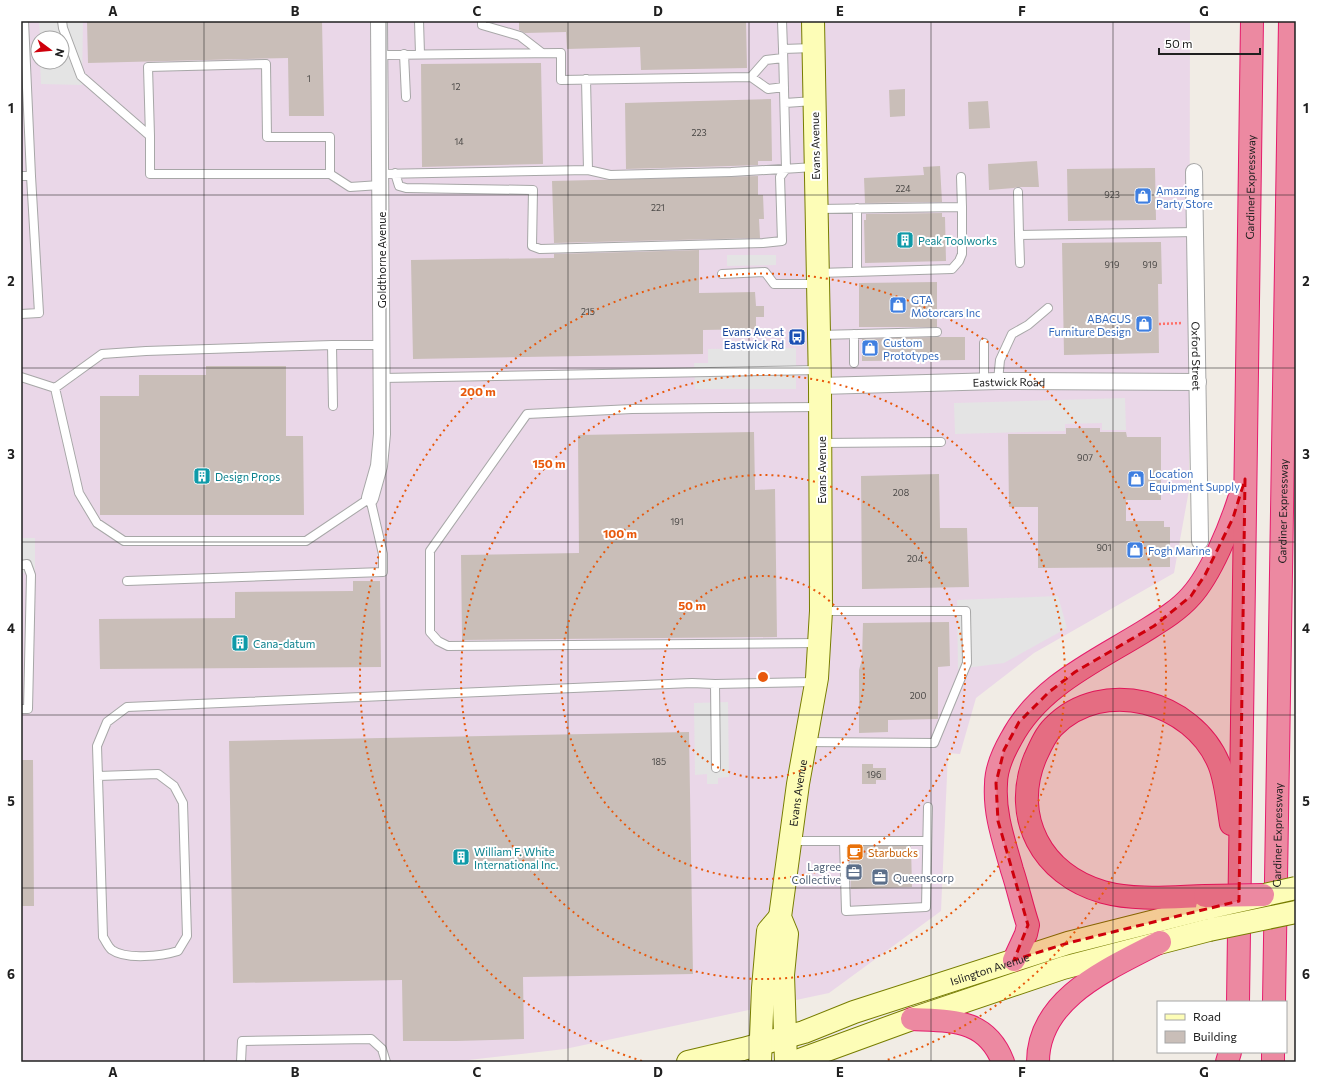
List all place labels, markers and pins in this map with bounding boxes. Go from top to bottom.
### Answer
place label: Amazing Party Store [1156,184,1213,210]
shop icon: Amazing Party Store [1133,186,1153,206]
building icon: Peak Toolworks [895,230,915,250]
place label: Peak Toolworks [918,234,997,247]
place label: GTA Motorcars Inc [911,293,981,319]
shop icon: GTA Motorcars Inc [888,295,908,315]
place label: ABACUS Furniture Design [1048,312,1131,338]
shop icon: ABACUS Furniture Design [1134,314,1154,334]
place label: Evans Ave at Eastwick Rd [722,325,784,351]
bus stop icon: Evans Ave at Eastwick Rd [787,327,807,347]
place label: Custom Prototypes [883,336,939,362]
shop icon: Custom Prototypes [860,338,880,358]
building icon: Design Props [192,466,212,486]
place label: Location Equipment Supply [1149,467,1240,493]
shop icon: Location Equipment Supply [1126,469,1146,489]
place label: Design Props [215,470,280,483]
shop icon: Fogh Marine [1125,540,1145,560]
place label: Fogh Marine [1148,544,1211,557]
building icon: Cana-datum [230,633,250,653]
place label: Cana-datum [253,637,315,650]
centre of rings [756,670,770,684]
cafe icon: Starbucks [845,842,865,862]
place label: William F. White International Inc. [474,845,559,871]
place label: Starbucks [868,846,918,859]
building icon: William F. White International Inc. [451,847,471,867]
place label: Lagree Collective [791,860,841,886]
office icon: Lagree Collective [844,862,864,882]
office icon: Queenscorp [870,867,890,887]
place label: Queenscorp [893,871,954,884]

